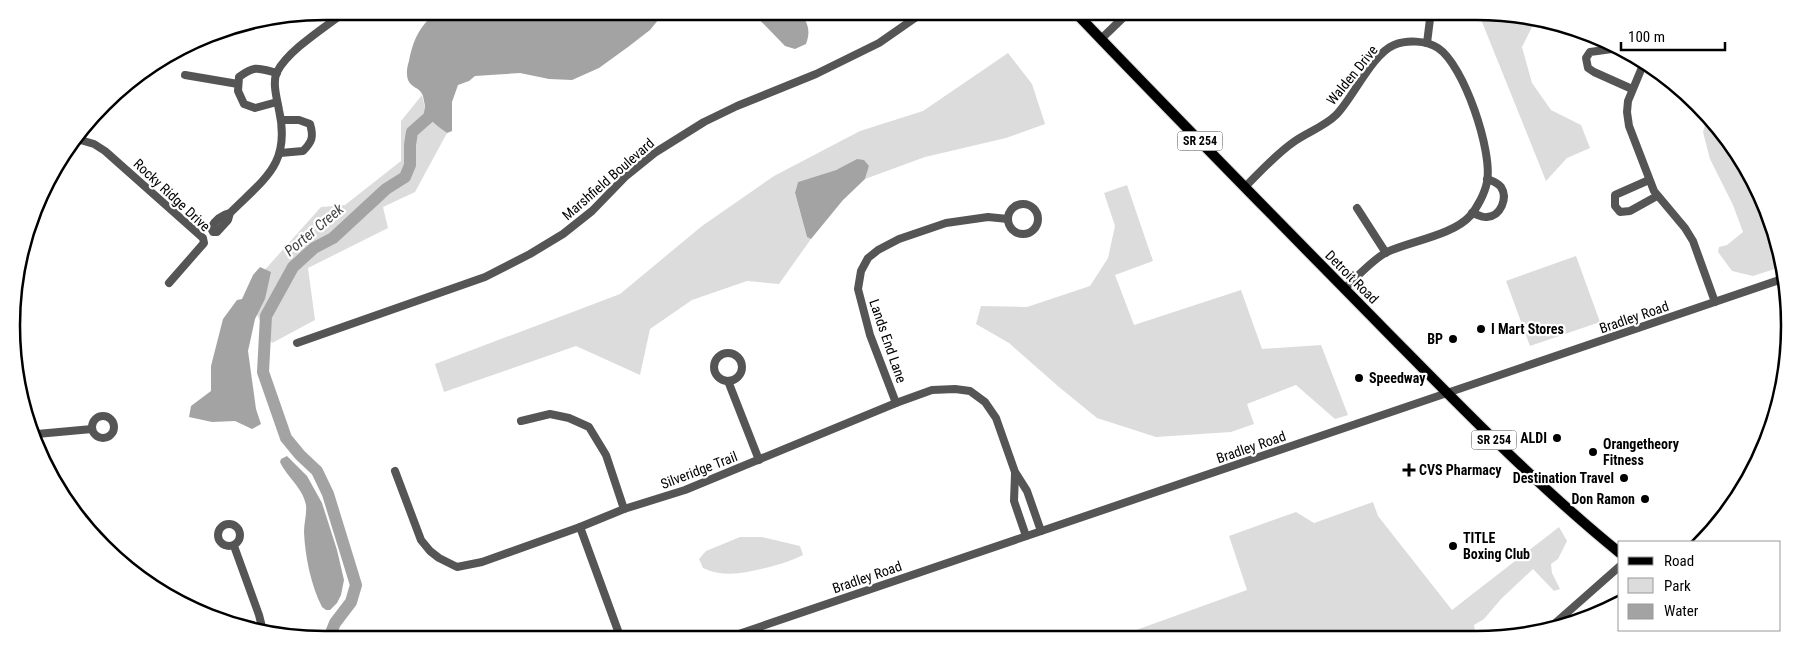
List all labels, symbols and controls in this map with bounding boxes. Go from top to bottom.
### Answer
scale bar [1621,20,1725,52]
text: 100 m [1628,28,1665,46]
street label: Walden Drive [1323,42,1381,108]
road number: SR 254 [1178,132,1222,150]
street label: Marshfield Boulevard [559,135,657,223]
street label: Rocky Ridge Drive [131,156,214,235]
water label: Porter Creek [281,200,348,260]
street label: Detroit Road [1322,247,1382,307]
street label: Lands End Lane [866,297,910,385]
street label: Bradley Road [1597,298,1671,336]
place label: I Mart Stores [1491,321,1564,337]
marker: I Mart Stores [1475,323,1487,335]
place label: BP [1427,331,1443,347]
marker: BP [1447,333,1459,345]
place label: Speedway [1369,370,1426,386]
marker: Speedway [1353,372,1365,384]
street label: Bradley Road [1214,428,1288,466]
road number: SR 254 [1472,430,1516,450]
place label: ALDI [1520,430,1547,446]
marker: ALDI [1551,432,1563,444]
place label: Orangetheory Fitness [1603,436,1680,468]
marker: Orangetheory Fitness [1587,446,1599,458]
street label: Silveridge Trail [658,448,740,492]
place label: CVS Pharmacy [1419,462,1502,478]
marker: CVS Pharmacy [1403,464,1415,476]
place label: Destination Travel [1513,470,1614,486]
marker: Destination Travel [1618,472,1630,484]
place label: Don Ramon [1571,491,1635,507]
marker: Don Ramon [1639,493,1651,505]
place label: TITLE Boxing Club [1463,530,1530,562]
marker: TITLE Boxing Club [1447,540,1459,552]
legend [1618,541,1781,631]
text: Road [1664,552,1694,570]
street label: Bradley Road [830,558,904,596]
text: Park [1664,577,1691,595]
text: Water [1664,602,1699,620]

